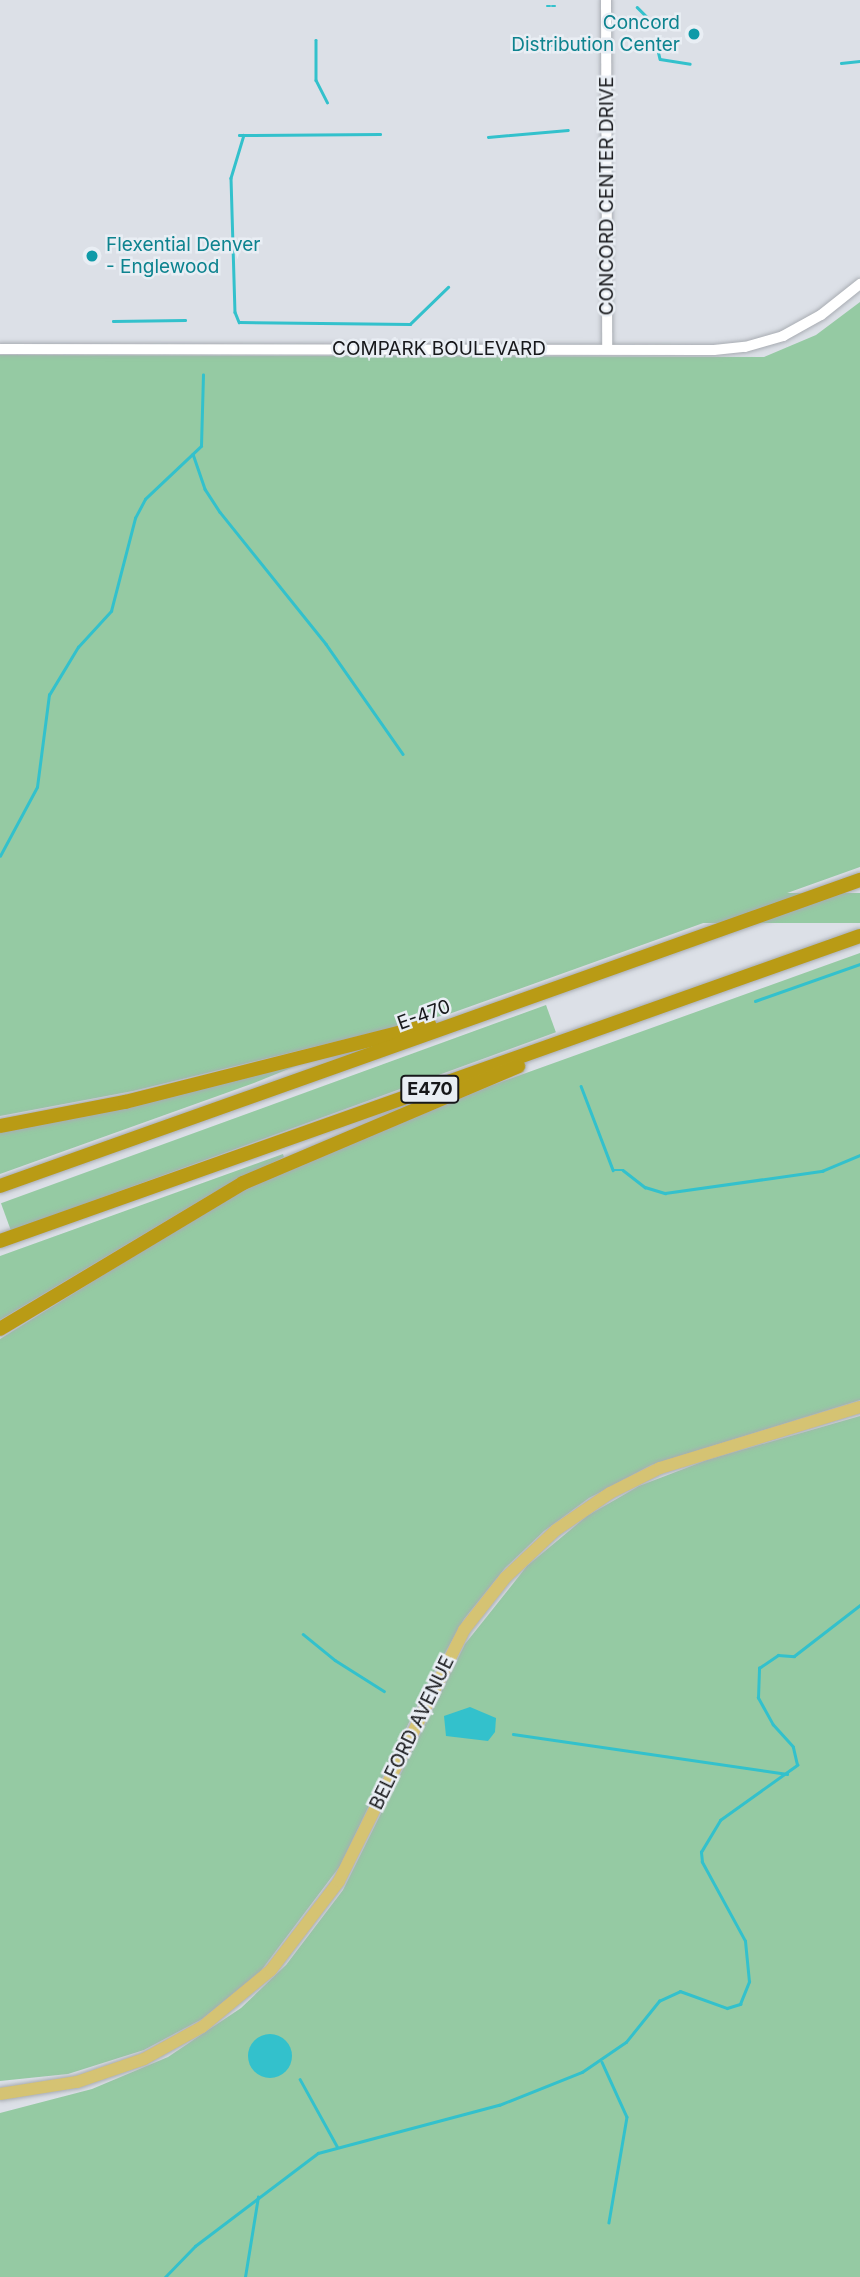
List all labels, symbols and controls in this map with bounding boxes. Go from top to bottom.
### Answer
place label: Concord Distribution Center [511,12,680,56]
marker: Concord Distribution Center [686,26,702,42]
street label: CONCORD CENTER DRIVE [596,77,618,315]
place label: Flexential Denver - Englewood [106,234,260,278]
marker: Flexential Denver - Englewood [84,248,100,264]
street label: COMPARK BOULEVARD [332,338,546,360]
street label: E-470 [394,995,454,1035]
road number: E470 [400,1074,460,1104]
street label: BELFORD AVENUE [365,1653,459,1813]

